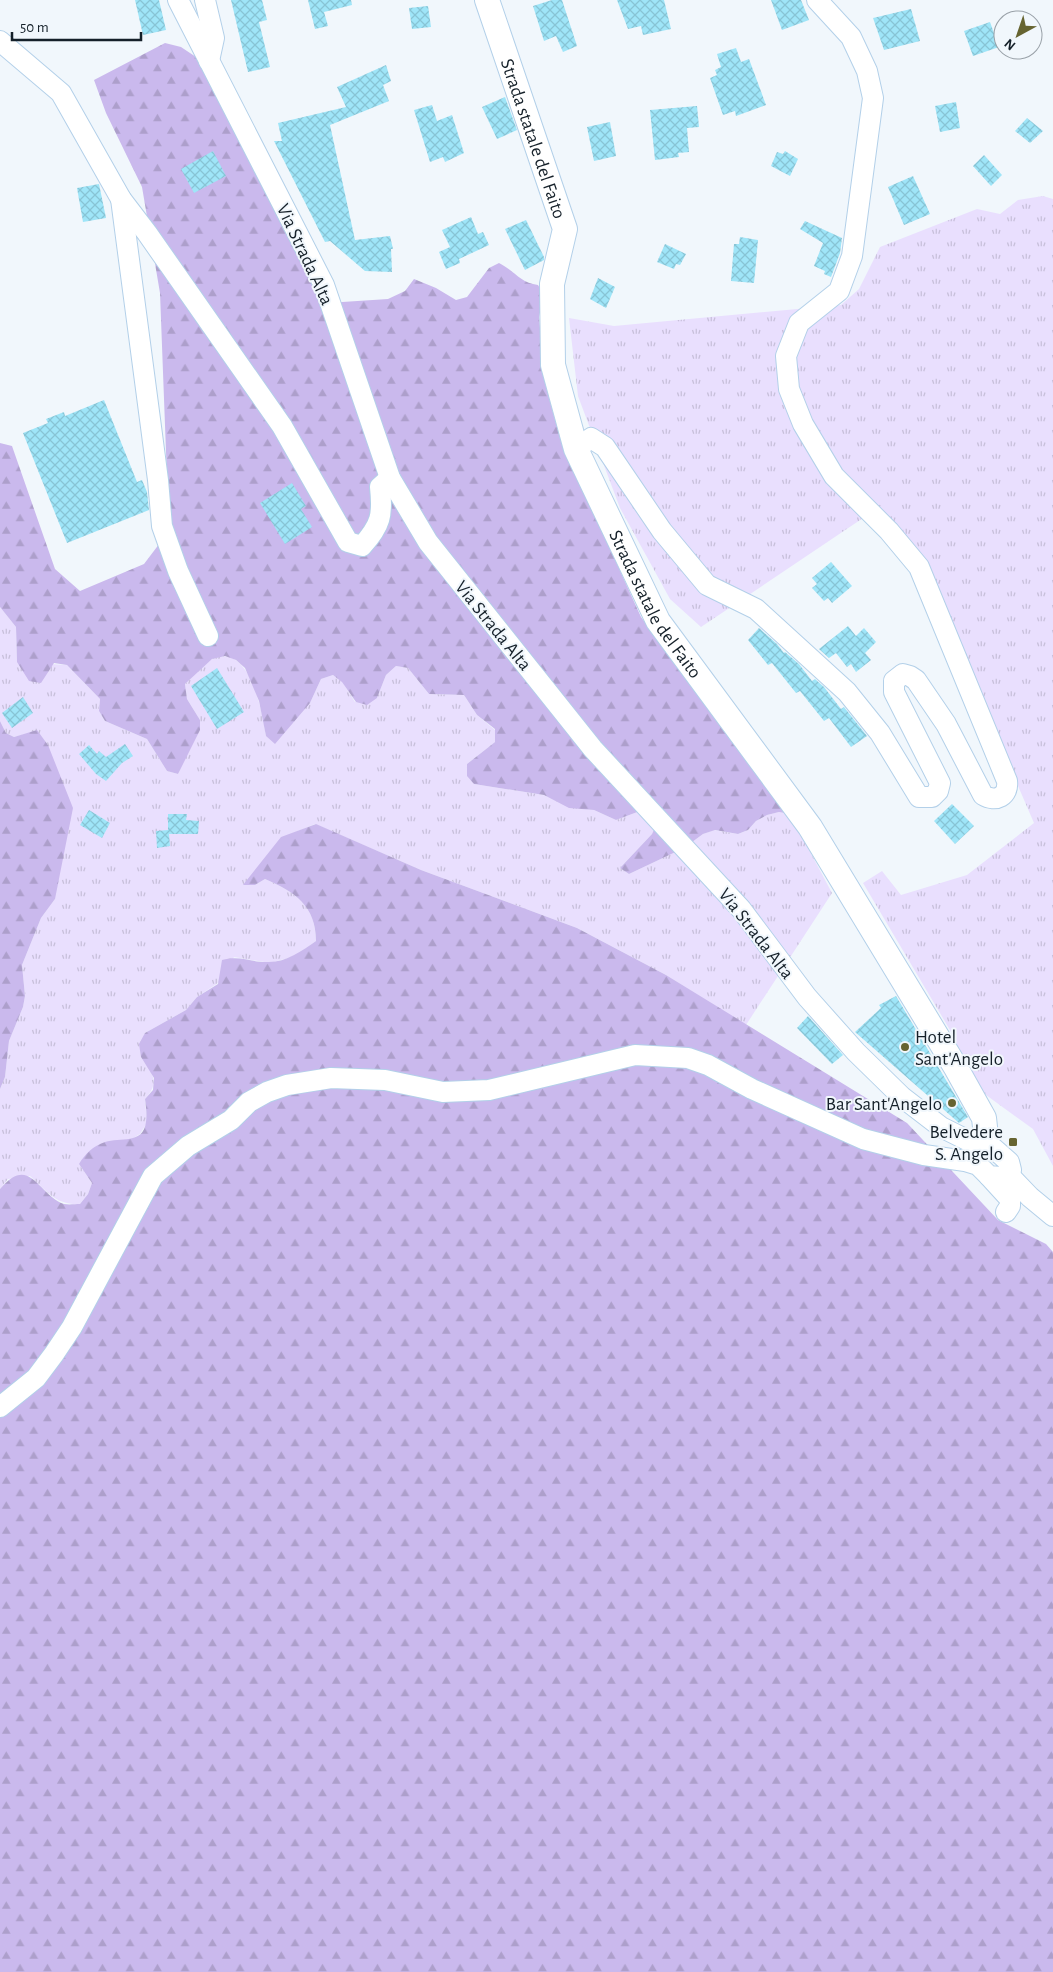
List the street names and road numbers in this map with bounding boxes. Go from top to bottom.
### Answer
street label: Strada statale del Faito [497,56,569,221]
street label: Via Strada Alta [273,201,336,308]
street label: Strada statale del Faito [605,527,705,682]
street label: Via Strada Alta [451,578,535,675]
street label: Via Strada Alta [715,885,797,983]

